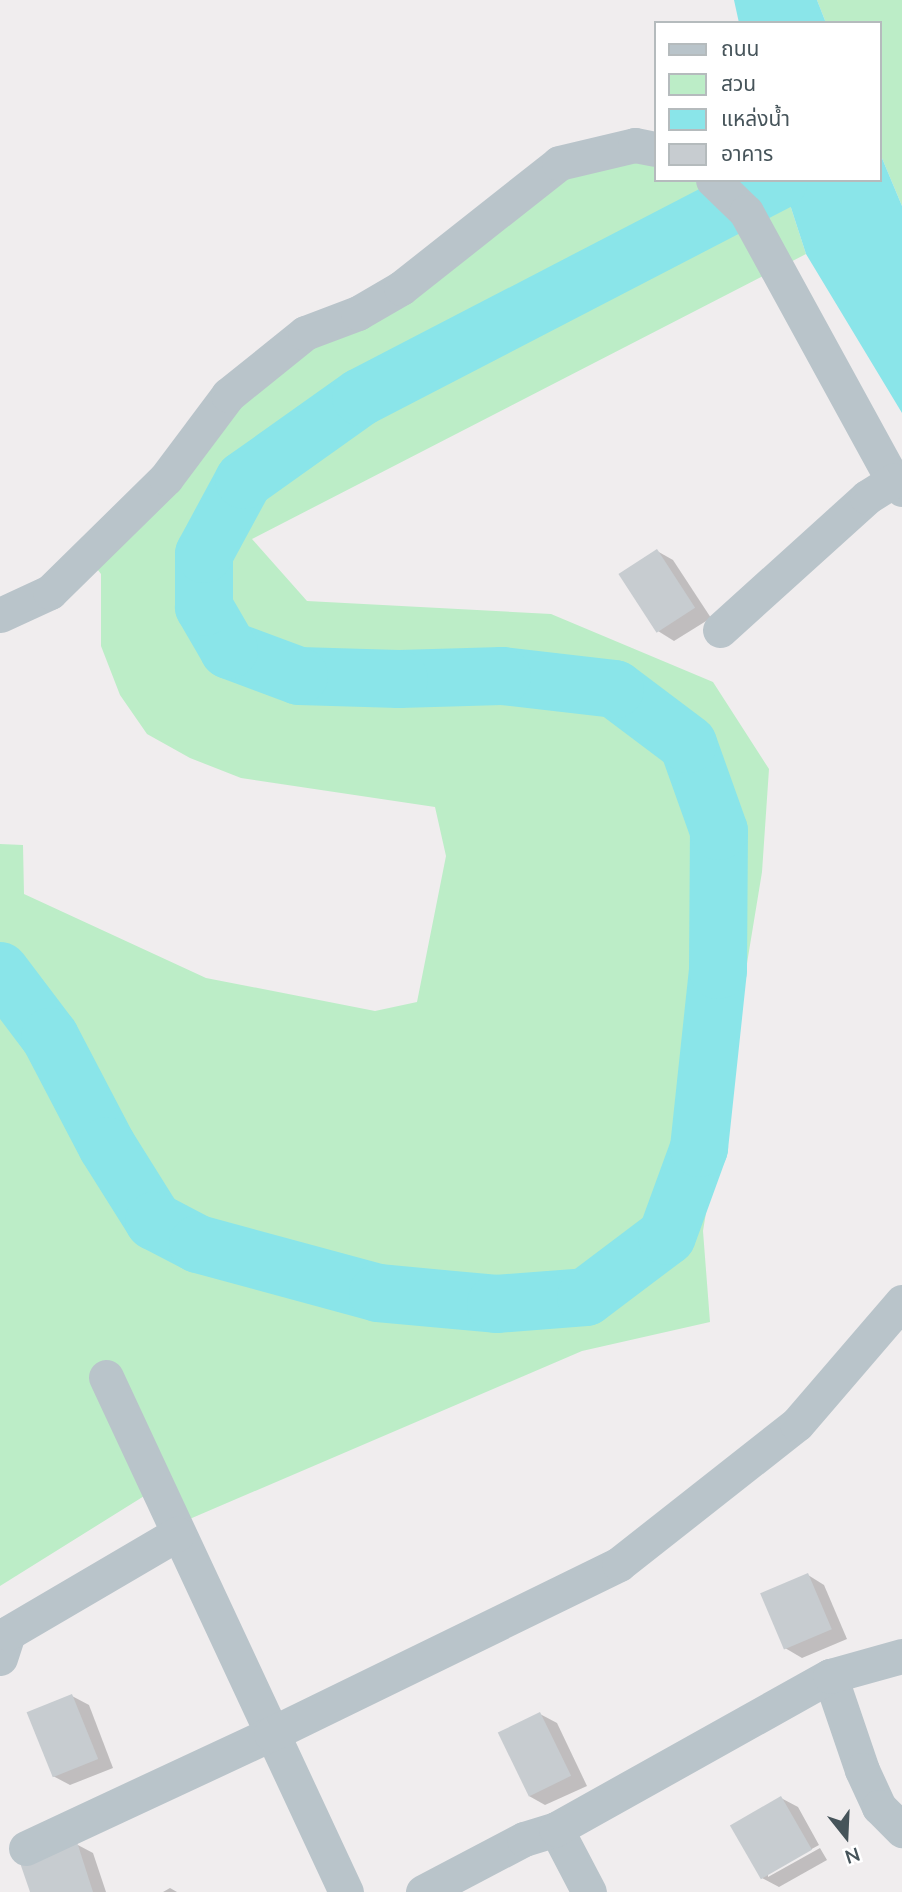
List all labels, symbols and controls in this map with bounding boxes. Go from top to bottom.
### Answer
legend [654,21,881,182]
text: ถนน [721,35,759,61]
text: สวน [721,70,756,96]
text: แหล่งน้ำ [721,105,790,131]
text: อาคาร [721,140,773,166]
north arrow [811,1801,881,1871]
text: N [842,1842,863,1870]

